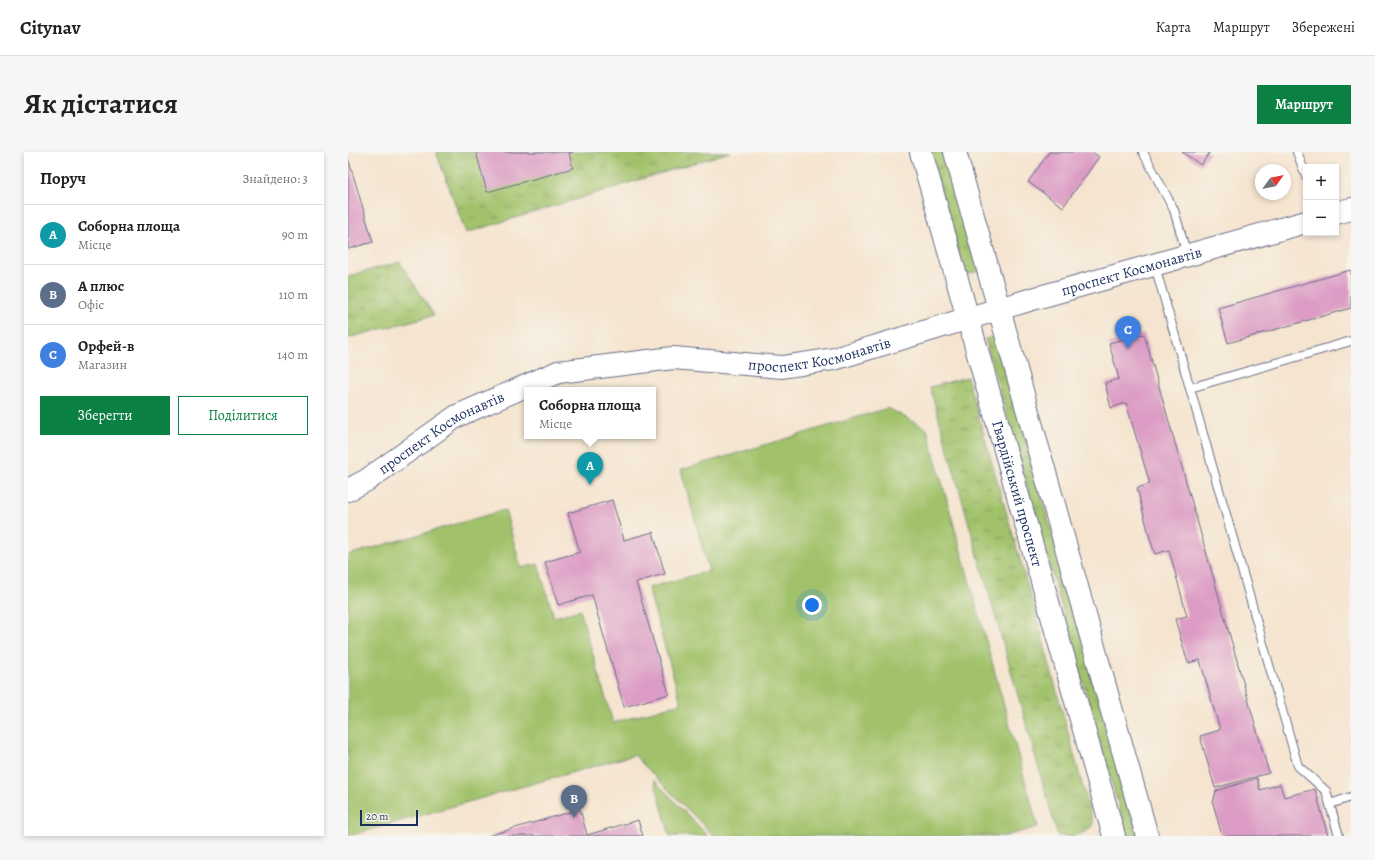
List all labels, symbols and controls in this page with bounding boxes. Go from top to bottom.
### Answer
text: Citynav [20,15,81,41]
text: Карта [1156,18,1191,37]
text: Маршрут [1213,18,1270,37]
text: Збережені [1292,18,1355,37]
text: Як дістатися [24,85,178,123]
button: Маршрут [1257,85,1351,124]
north arrow [1255,164,1291,200]
map controls [1303,164,1339,236]
button: + [1303,164,1339,200]
text: Поруч [40,167,86,190]
text: Знайдено: 3 [243,170,308,187]
button: − [1303,200,1339,236]
text: Соборна площа [78,216,180,236]
text: A [49,226,57,243]
text: 90 m [282,226,308,243]
text: Місце [78,236,111,253]
street label: проспект Космонавтів [1059,242,1204,300]
text: А плюс [78,276,124,296]
text: B [49,286,57,303]
text: 110 m [279,286,308,303]
text: Офіс [78,296,104,313]
pin: C [1115,316,1141,349]
street label: проспект Космонавтів [747,332,893,377]
text: Орфей-в [78,336,134,356]
text: C [49,346,57,363]
text: 140 m [277,346,308,363]
text: Магазин [78,356,127,373]
street label: проспект Космонавтів [374,387,507,479]
popup [524,387,656,439]
text: Соборна площа [539,395,641,415]
button: Зберегти [40,396,170,435]
button: Поділитися [178,396,308,435]
text: Місце [539,415,572,432]
street label: Гвардійський проспект [987,418,1048,569]
pin: A [577,452,603,485]
your location [802,595,822,615]
pin: B [561,785,587,818]
scale bar [360,808,418,827]
text: 20 m [366,809,388,824]

